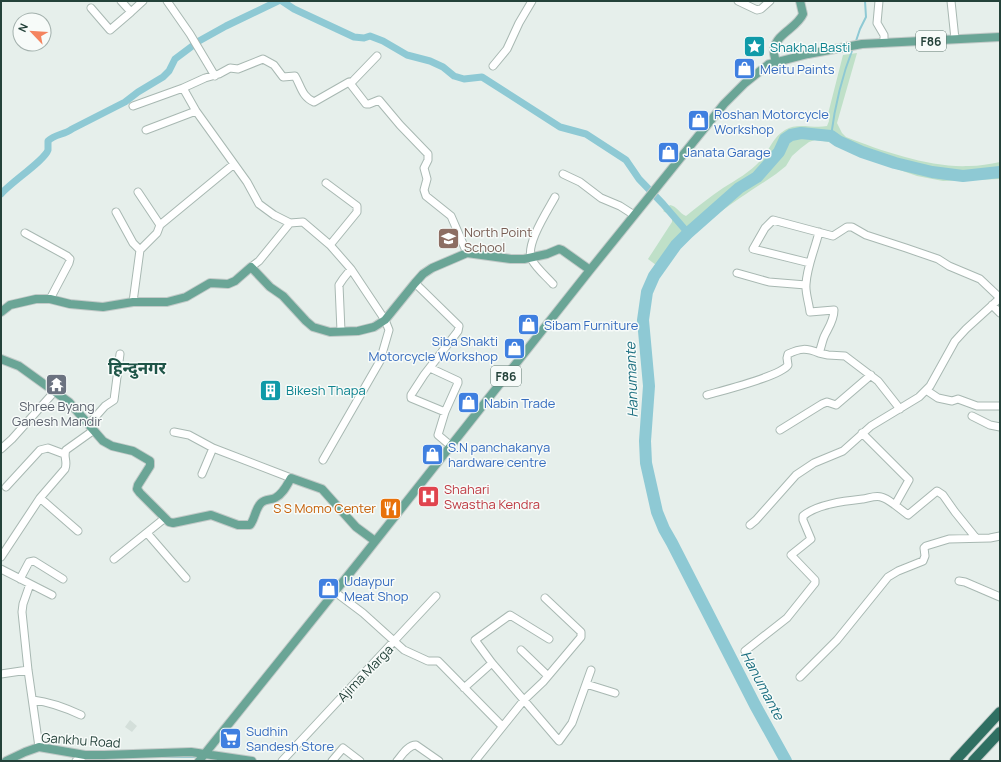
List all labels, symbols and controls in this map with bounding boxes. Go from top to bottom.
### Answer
north arrow [12,12,52,52]
text: N [14,21,31,34]
road number: F86 [916,31,946,51]
place icon: Shakhal Basti [741,34,767,60]
place label: Shakhal Basti [770,38,850,56]
shop icon: Meitu Paints [732,56,758,82]
place label: Meitu Paints [760,60,835,78]
place label: Roshan Motorcycle Workshop [714,105,829,138]
shop icon: Roshan Motorcycle Workshop [685,108,711,134]
shop icon: Janata Garage [655,139,681,165]
place label: Janata Garage [684,143,771,161]
place label: North Point School [464,223,532,256]
school or university icon: North Point School [436,226,462,252]
shop icon: Sibam Furniture [516,312,542,338]
place label: Sibam Furniture [544,316,639,334]
place label: Siba Shakti Motorcycle Workshop [368,332,498,365]
shop icon: Siba Shakti Motorcycle Workshop [501,335,527,361]
water label: Hanumante [620,341,642,418]
district label: हिन्दुनगर [108,356,167,379]
road number: F86 [491,366,521,386]
temple icon: Shree Byang Ganesh Mandir [44,371,70,397]
building icon: Bikesh Thapa [257,377,283,403]
place label: Bikesh Thapa [286,381,366,399]
shop icon: Nabin Trade [456,390,482,416]
place label: Nabin Trade [484,394,556,412]
place label: Shree Byang Ganesh Mandir [12,397,102,430]
place label: S.N panchakanya hardware centre [448,438,550,471]
shop icon: S.N panchakanya hardware centre [420,441,446,467]
place label: Shahari Swastha Kendra [444,480,540,513]
hospital icon: Shahari Swastha Kendra [416,483,442,509]
restaurant icon: S S Momo Center [378,495,404,521]
place label: S S Momo Center [273,499,376,517]
place label: Udaypur Meat Shop [344,572,409,605]
shop icon: Udaypur Meat Shop [315,575,341,601]
street label: Ajima Marga [333,641,397,705]
water label: Hanumante [737,647,789,723]
place label: Sudhin Sandesh Store [246,722,335,755]
supermarket icon: Sudhin Sandesh Store [217,725,243,751]
street label: Gankhu Road [41,728,121,752]

